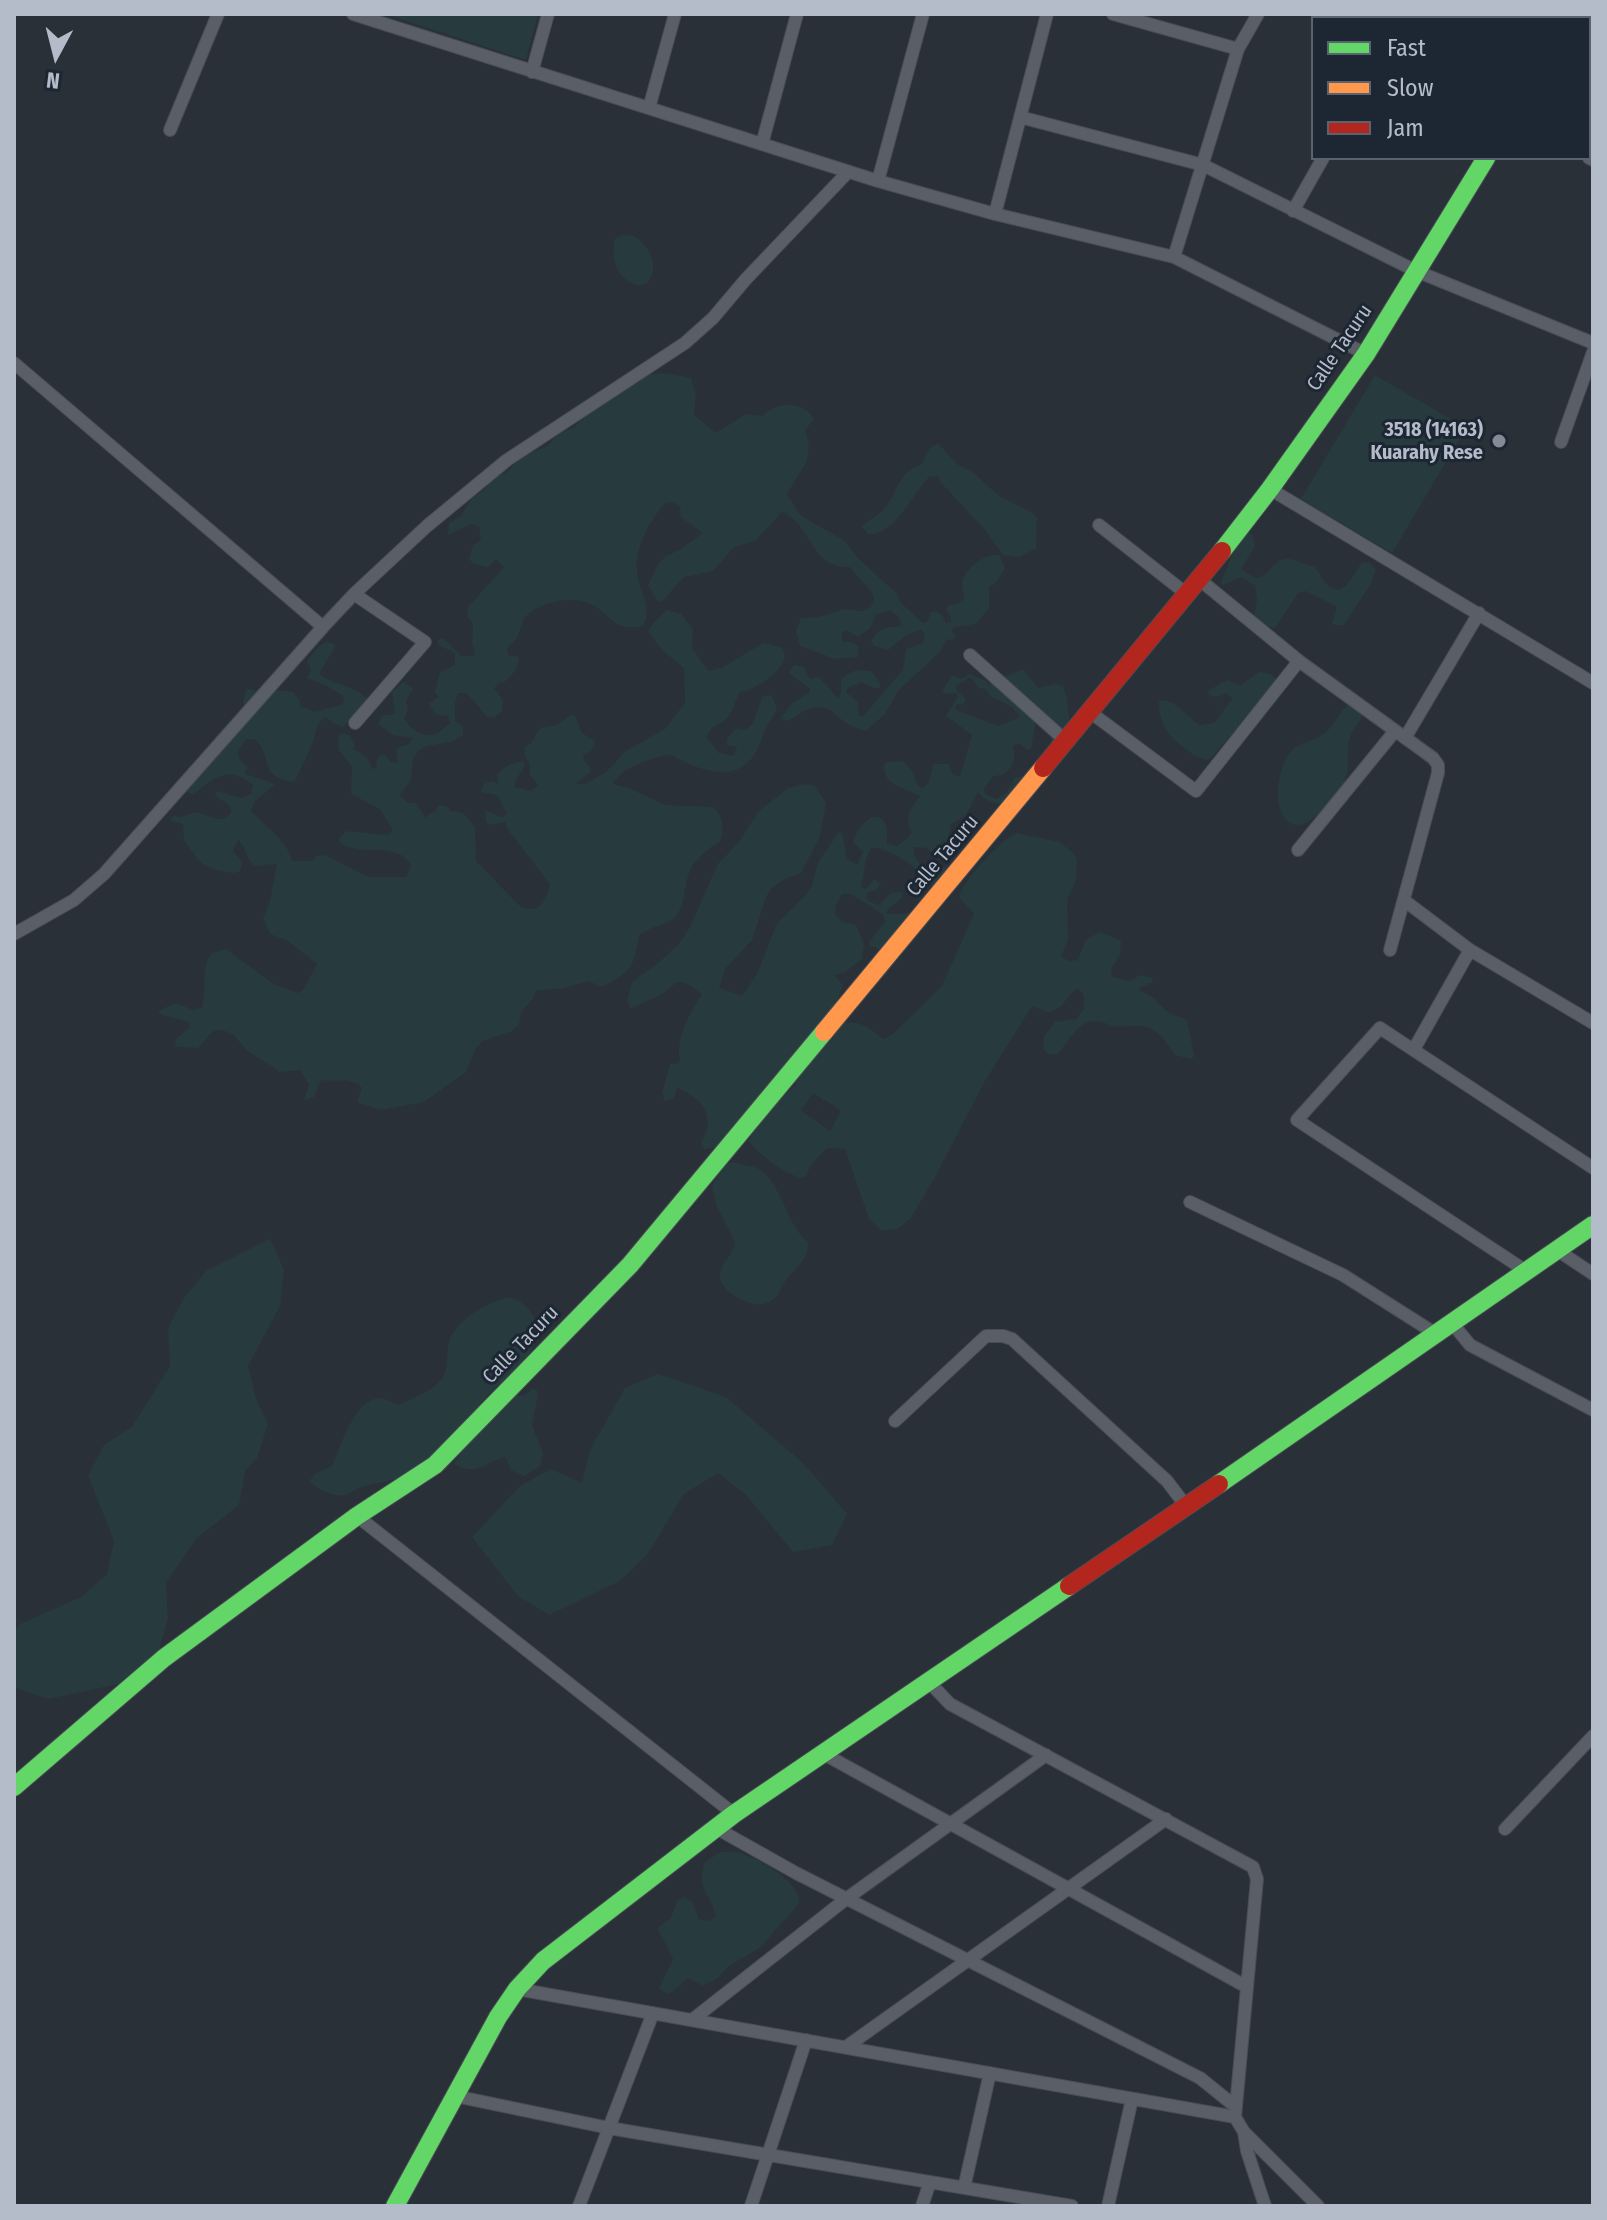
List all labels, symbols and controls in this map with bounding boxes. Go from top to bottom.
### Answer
north arrow [16,16,96,96]
legend [1311,16,1591,160]
text: Fast [1387,34,1426,62]
text: N [45,66,61,95]
text: Slow [1387,74,1433,102]
text: Jam [1387,114,1424,142]
street label: Calle Tacuru [1302,300,1378,396]
place label: 3518 (14163) Kuarahy Rese [1371,418,1483,465]
marker: 3518 (14163) Kuarahy Rese [1490,432,1508,450]
street label: Calle Tacuru [902,810,984,902]
street label: Calle Tacuru [478,1301,564,1389]

